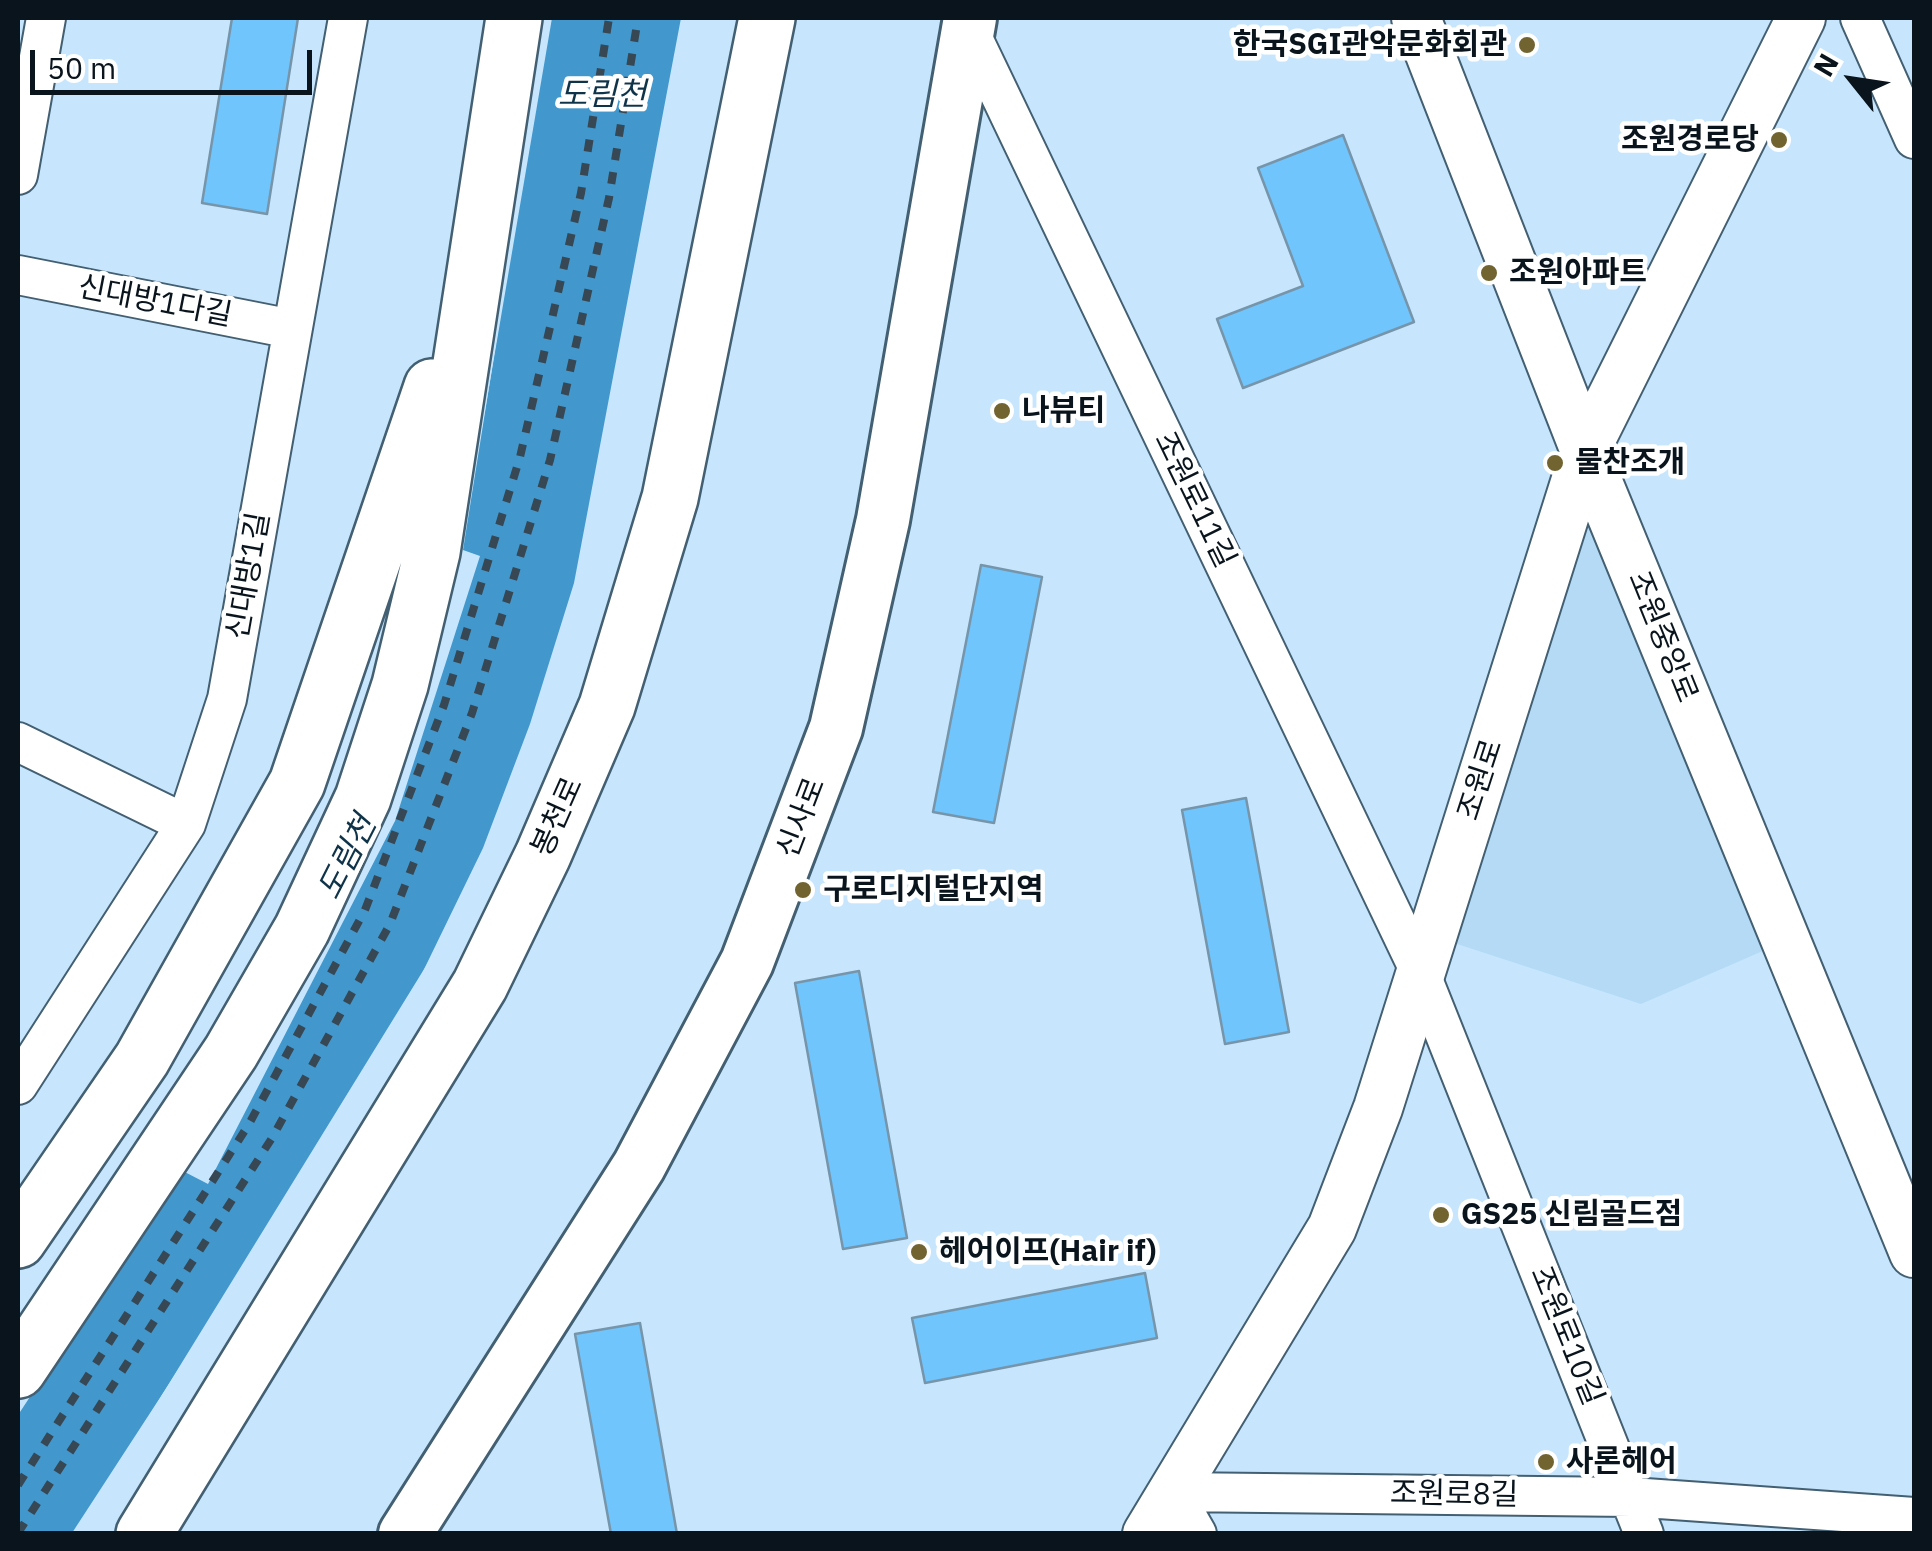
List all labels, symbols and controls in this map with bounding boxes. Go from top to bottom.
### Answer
place label: 한국SGI관악문화회관 [1233,27,1507,63]
scale bar [35,30,318,92]
north arrow [1802,30,1902,130]
marker: 한국SGI관악문화회관 [1516,34,1538,56]
text: N [1804,47,1847,83]
text: 50 m [47,48,116,87]
water label: 도림천 [558,77,646,115]
place label: 조원경로당 [1621,122,1759,158]
marker: 조원경로당 [1768,129,1790,151]
place label: 조원아파트 [1509,255,1647,291]
marker: 조원아파트 [1478,262,1500,284]
street label: 신대방1다길 [75,269,235,335]
place label: 나뷰티 [1022,393,1105,429]
marker: 나뷰티 [991,400,1013,422]
street label: 조원로11길 [1146,426,1242,574]
place label: 물찬조개 [1575,445,1685,481]
marker: 물찬조개 [1544,452,1566,474]
street label: 신대방1길 [220,510,278,642]
street label: 조원중앙로 [1619,566,1705,708]
street label: 조원로 [1451,735,1511,825]
street label: 봉천로 [525,772,591,862]
street label: 신사로 [770,773,834,863]
water label: 도림천 [311,810,385,906]
place label: 구로디지털단지역 [823,872,1044,908]
marker: 구로디지털단지역 [792,879,814,901]
place label: GS25 신림골드점 [1461,1197,1682,1233]
marker: GS25 신림골드점 [1430,1204,1452,1226]
place label: 헤어이프(Hair if) [939,1234,1156,1270]
marker: 헤어이프(Hair if) [908,1241,930,1263]
street label: 조원로10길 [1522,1261,1610,1411]
place label: 사론헤어 [1566,1444,1676,1480]
marker: 사론헤어 [1535,1451,1557,1473]
street label: 조원로8길 [1389,1476,1519,1514]

